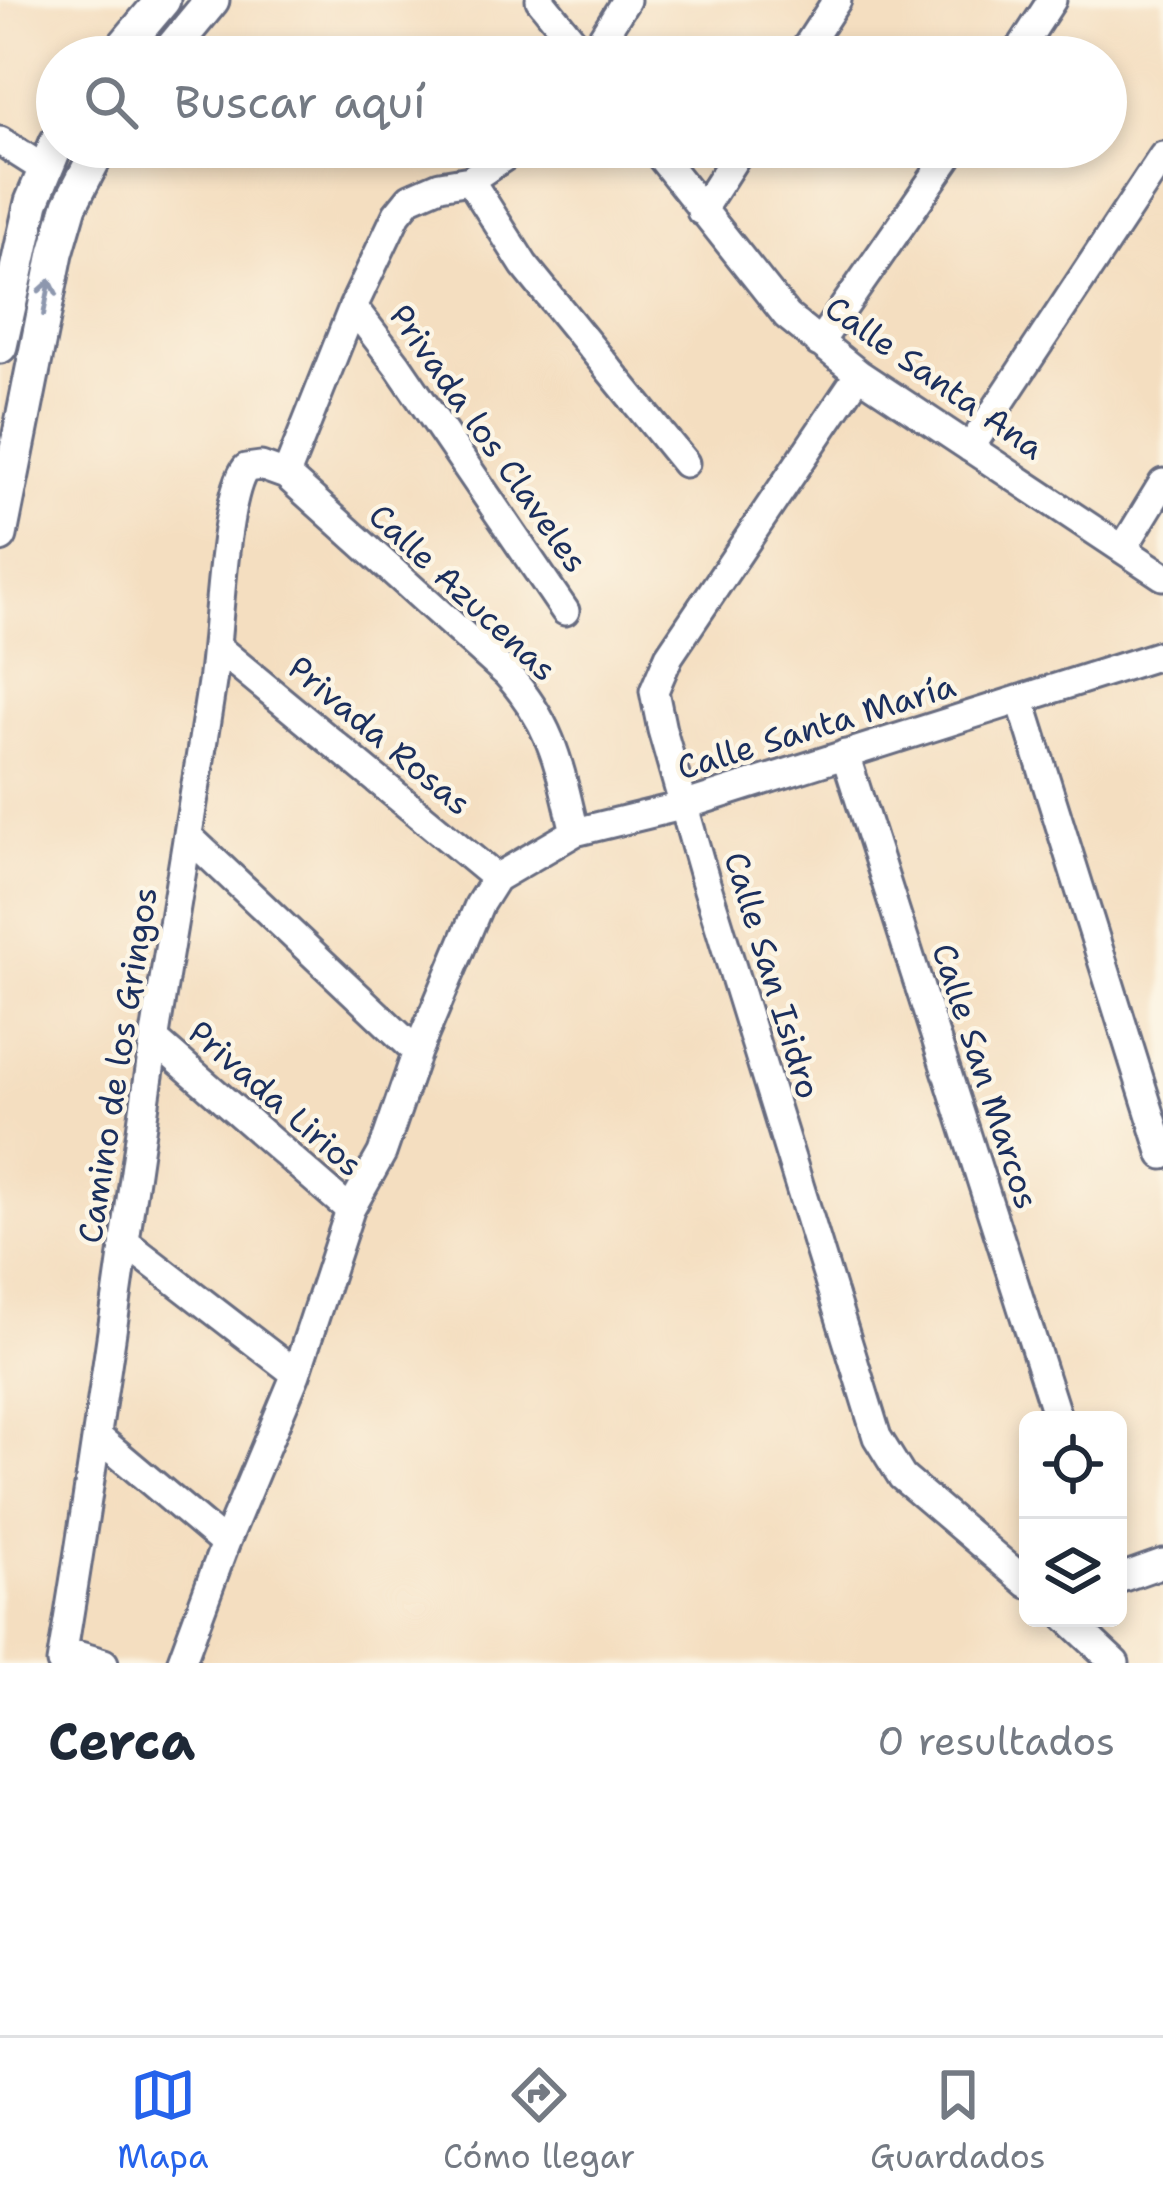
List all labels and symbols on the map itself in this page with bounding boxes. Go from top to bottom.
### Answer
one-way arrow [37,278,59,317]
street label: Calle Santa Ana [816,285,1053,470]
street label: Privada los Claveles [379,295,598,581]
street label: Calle Azucenas [359,493,566,691]
street label: Privada Rosas [279,645,481,825]
street label: Calle Santa María [671,663,961,790]
street label: Calle San Isidro [714,846,831,1104]
street label: Camino de los Gringos [67,884,168,1246]
street label: Calle San Marcos [921,938,1050,1215]
street label: Privada Lirios [179,1010,372,1187]

